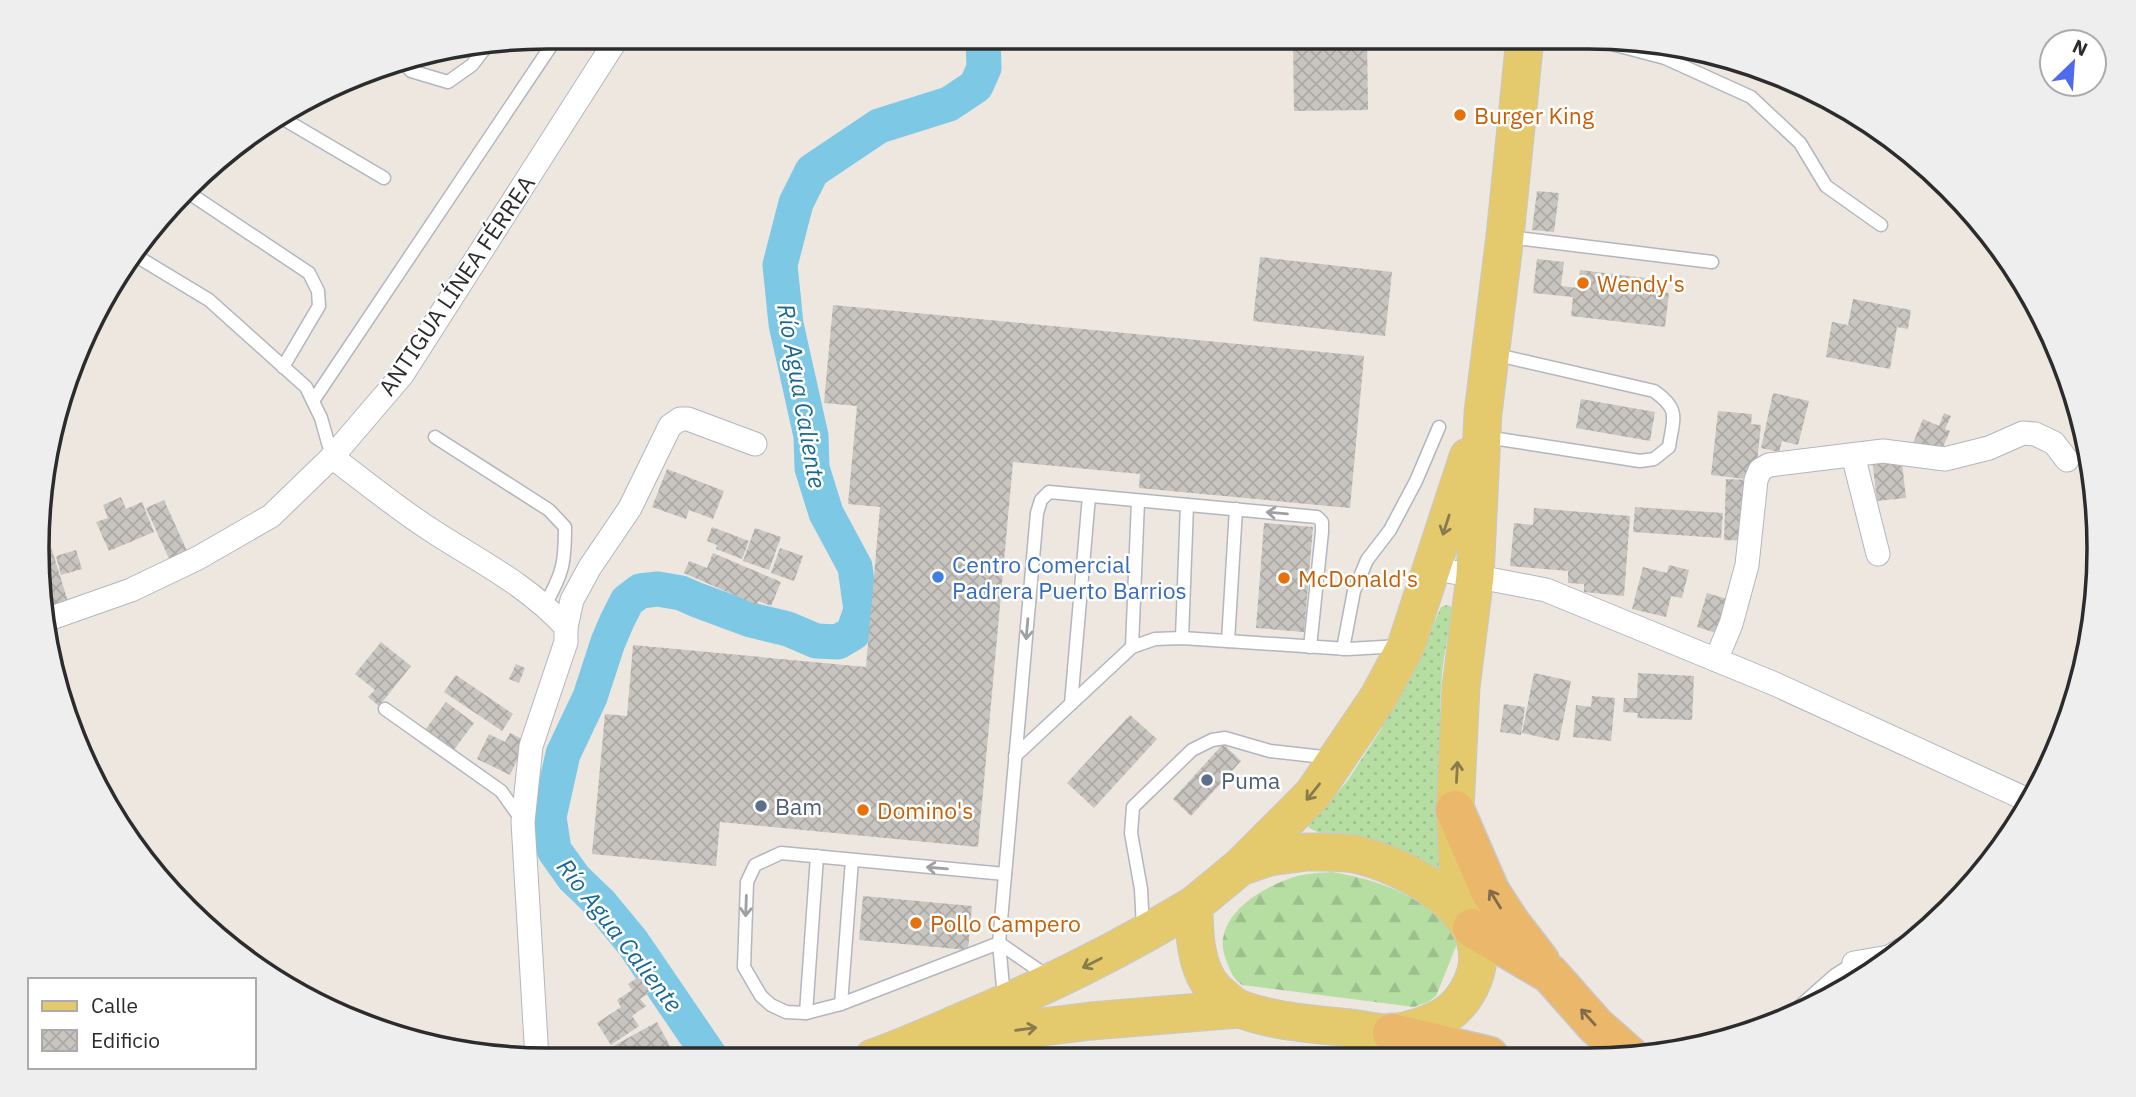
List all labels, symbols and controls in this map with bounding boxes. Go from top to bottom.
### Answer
north arrow [2038,28,2108,98]
text: N [2069,34,2091,61]
place label: Burger King [1474,100,1594,130]
marker: Burger King [1452,107,1468,123]
street label: ANTIGUA LÍNEA FÉRREA [371,169,541,401]
place label: Wendy's [1597,268,1685,298]
marker: Wendy's [1575,275,1591,291]
water label: Río Agua Caliente [770,301,834,491]
one-way arrow [1266,506,1289,519]
one-way arrow [1439,513,1452,535]
place label: Centro Comercial Padrera Puerto Barrios [952,549,1187,605]
place label: McDonald's [1298,563,1418,593]
marker: Centro Comercial Padrera Puerto Barrios [930,569,946,585]
marker: McDonald's [1276,570,1292,586]
one-way arrow [1020,618,1033,640]
one-way arrow [1451,760,1464,783]
place label: Puma [1221,765,1280,795]
marker: Puma [1199,772,1215,788]
one-way arrow [1305,782,1321,800]
place label: Bam [775,791,822,821]
place label: Domino's [877,795,973,825]
marker: Bam [753,798,769,814]
marker: Domino's [855,802,871,818]
water label: Río Agua Caliente [550,852,690,1018]
one-way arrow [926,861,949,874]
one-way arrow [1488,889,1502,909]
one-way arrow [739,894,752,917]
place label: Pollo Campero [930,908,1081,938]
marker: Pollo Campero [908,915,924,931]
one-way arrow [1083,956,1103,970]
legend [28,978,256,1069]
text: Calle [91,991,138,1019]
one-way arrow [1580,1008,1596,1026]
one-way arrow [1014,1022,1037,1035]
text: Edificio [91,1026,160,1054]

